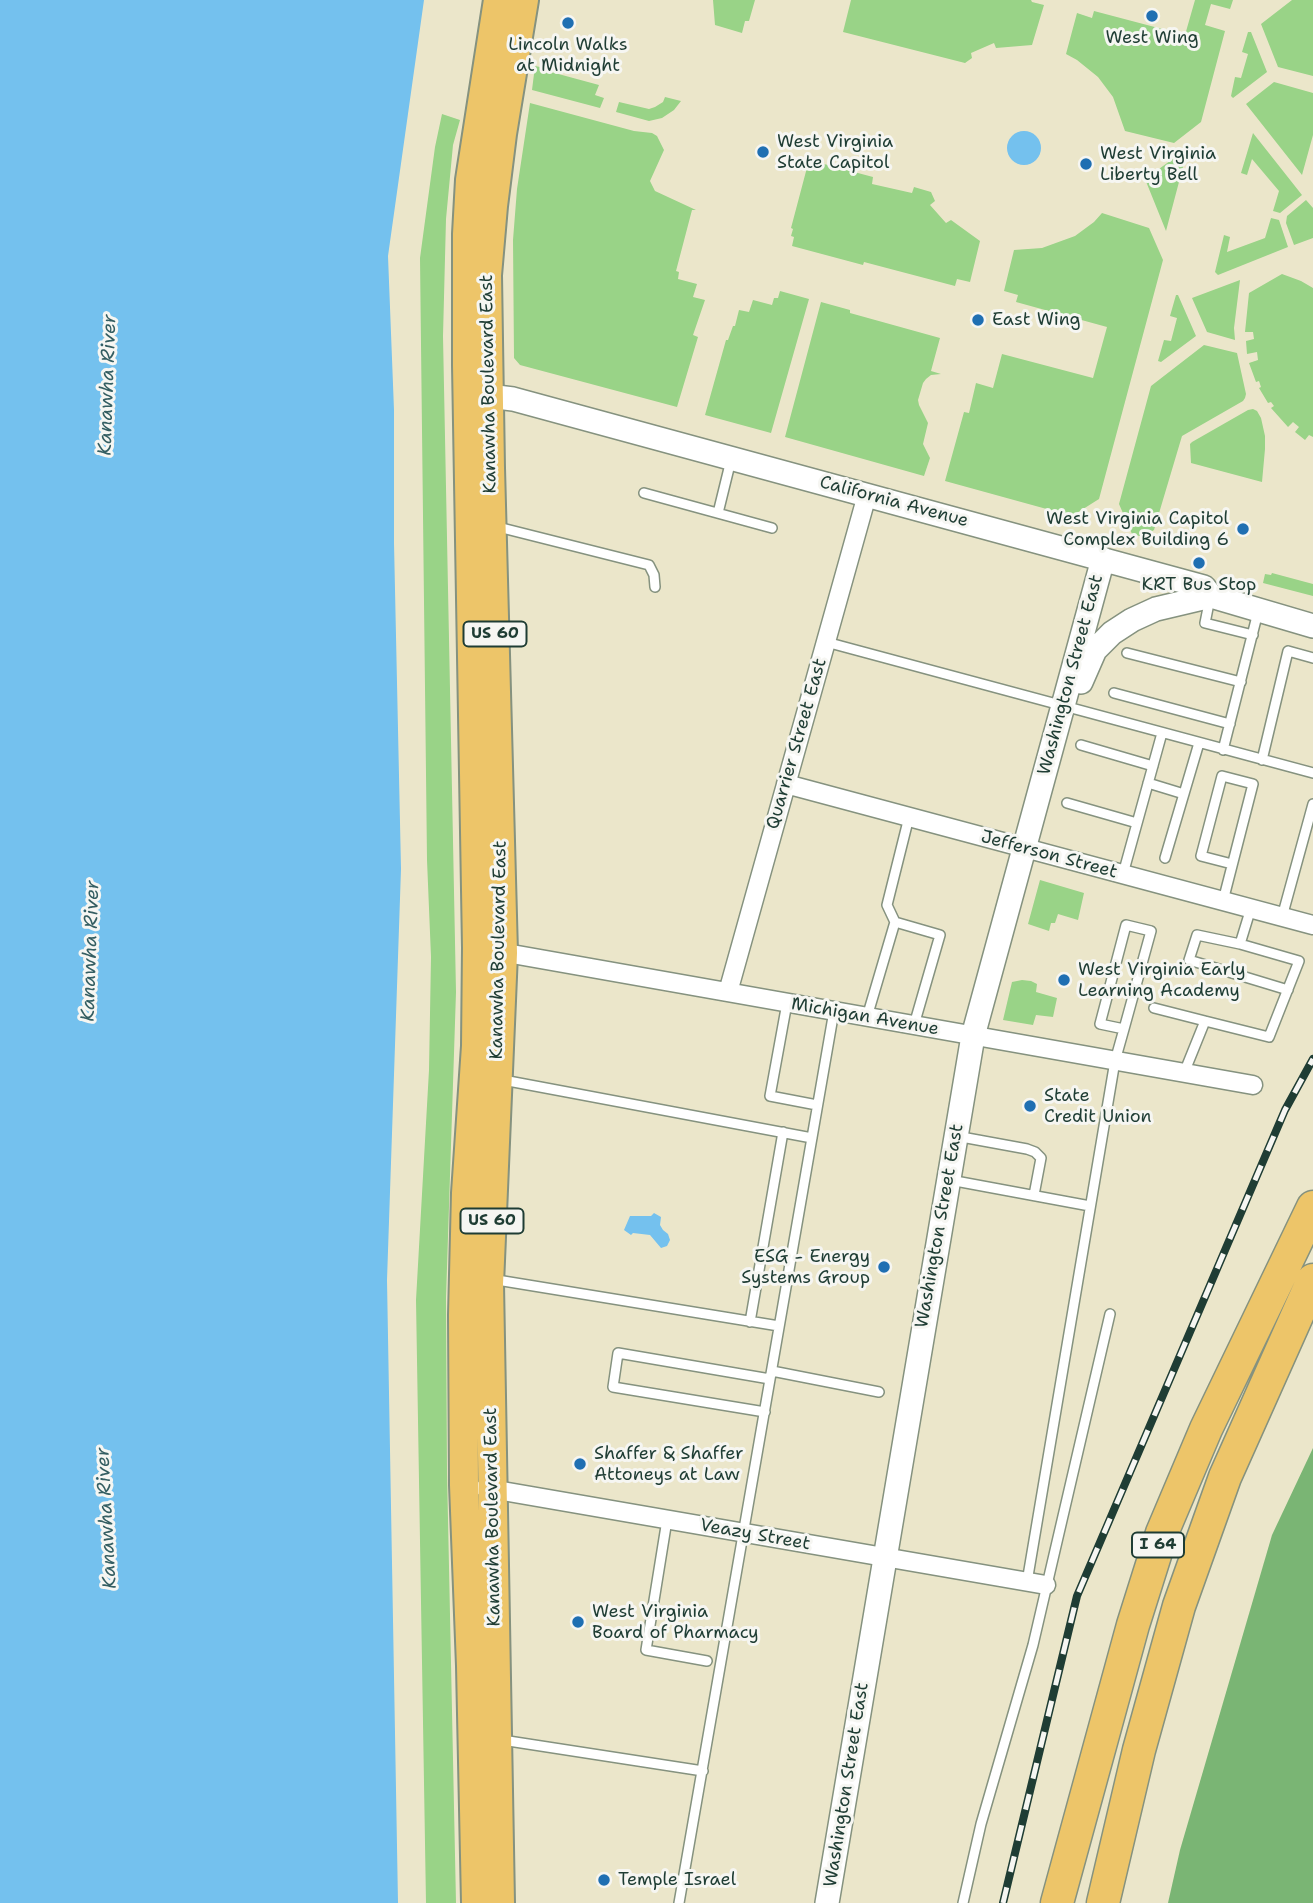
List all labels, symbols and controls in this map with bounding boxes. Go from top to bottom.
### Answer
marker: West Wing [1144,8,1160,24]
marker: Lincoln Walks at Midnight [560,15,576,31]
place label: West Wing [1105,27,1199,49]
place label: Lincoln Walks at Midnight [508,34,628,76]
place label: West Virginia State Capitol [777,131,893,174]
place label: West Virginia Liberty Bell [1100,143,1216,186]
marker: West Virginia State Capitol [755,144,771,160]
marker: West Virginia Liberty Bell [1078,156,1094,172]
street label: Kanawha Boulevard East [476,274,502,494]
place label: East Wing [992,309,1081,331]
marker: East Wing [970,312,986,328]
water label: Kanawha River [94,314,122,456]
street label: California Avenue [817,472,971,532]
place label: West Virginia Capitol Complex Building 6 [1046,508,1229,550]
marker: West Virginia Capitol Complex Building 6 [1235,521,1251,537]
marker: KRT Bus Stop [1191,555,1207,571]
street label: Washington Street East [1034,572,1108,778]
place label: KRT Bus Stop [1142,574,1256,596]
road number: US 60 [463,622,526,646]
street label: Quarrier Street East [762,656,832,832]
street label: Jefferson Street [978,826,1120,884]
street label: Kanawha Boulevard East [486,840,512,1060]
water label: Kanawha River [77,880,105,1022]
place label: West Virginia Early Learning Academy [1078,959,1246,1002]
marker: West Virginia Early Learning Academy [1056,972,1072,988]
street label: Michigan Avenue [790,993,940,1041]
place label: State Credit Union [1044,1085,1152,1128]
marker: State Credit Union [1022,1098,1038,1114]
street label: Washington Street East [911,1122,969,1330]
road number: US 60 [461,1208,524,1233]
place label: ESG - Energy Systems Group [741,1246,870,1288]
marker: ESG - Energy Systems Group [876,1259,892,1275]
street label: Kanawha Boulevard East [480,1407,506,1627]
place label: Shaffer & Shaffer Attoneys at Law [594,1443,744,1486]
water label: Kanawha River [92,1447,122,1589]
marker: Shaffer & Shaffer Attoneys at Law [572,1456,588,1472]
street label: Veazy Street [698,1515,812,1555]
road number: I 64 [1132,1532,1184,1558]
place label: West Virginia Board of Pharmacy [592,1601,759,1644]
marker: West Virginia Board of Pharmacy [570,1614,586,1630]
street label: Washington Street East [820,1681,874,1889]
place label: Temple Israel [618,1869,736,1891]
marker: Temple Israel [596,1872,612,1888]

